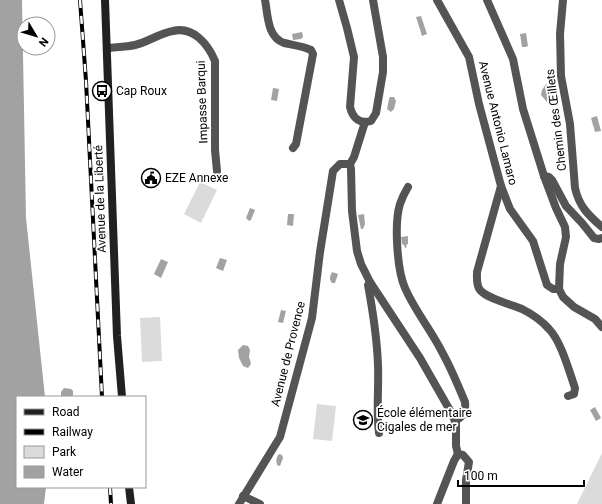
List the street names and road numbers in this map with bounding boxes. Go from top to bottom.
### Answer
street label: Avenue Antonio Lamaro [476,59,520,187]
street label: Impasse Barqui [194,60,210,144]
street label: Chemin des Œillets [543,68,569,172]
street label: Avenue de la Liberté [91,145,109,253]
street label: Avenue de Provence [268,300,308,408]

